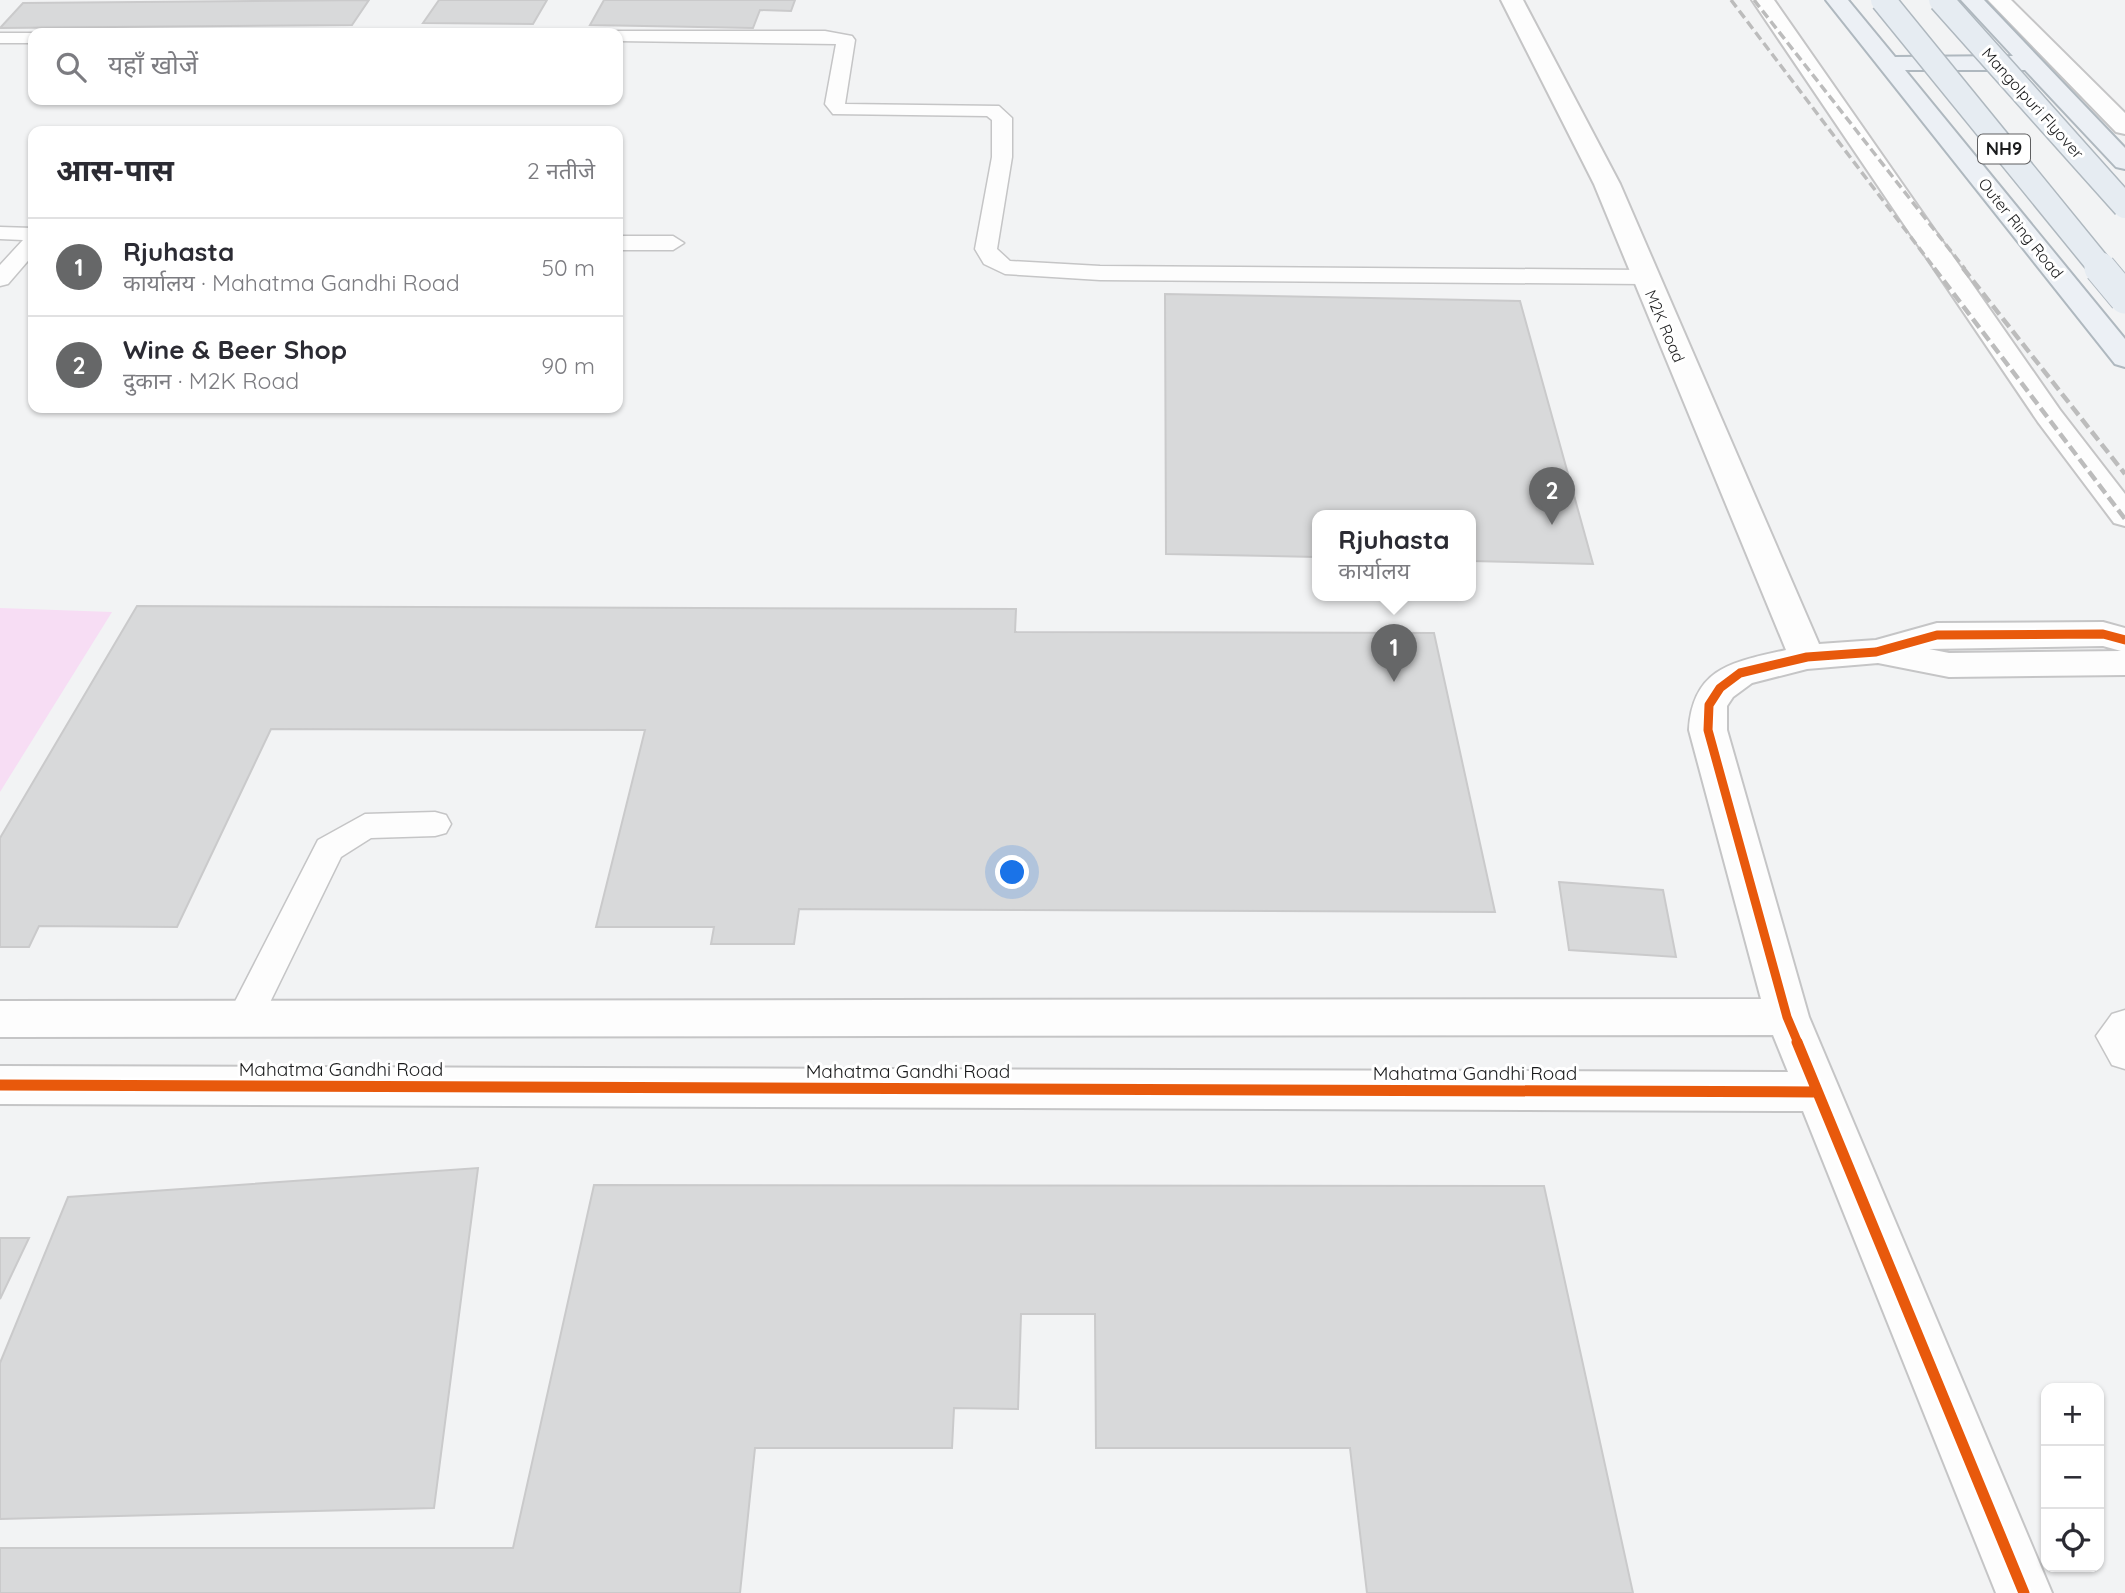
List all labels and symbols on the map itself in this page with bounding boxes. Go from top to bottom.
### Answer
street label: Mangolpuri Flyover [1978,43,2088,163]
road number: NH9 [1978,134,2030,164]
street label: Outer Ring Road [1974,174,2068,282]
street label: M2K Road [1641,287,1689,365]
pin: 2 [1529,467,1575,525]
pin: 1 [1371,624,1417,682]
your location [995,855,1029,889]
street label: Mahatma Gandhi Road [239,1057,443,1081]
street label: Mahatma Gandhi Road [806,1059,1010,1083]
street label: Mahatma Gandhi Road [1373,1061,1577,1085]

